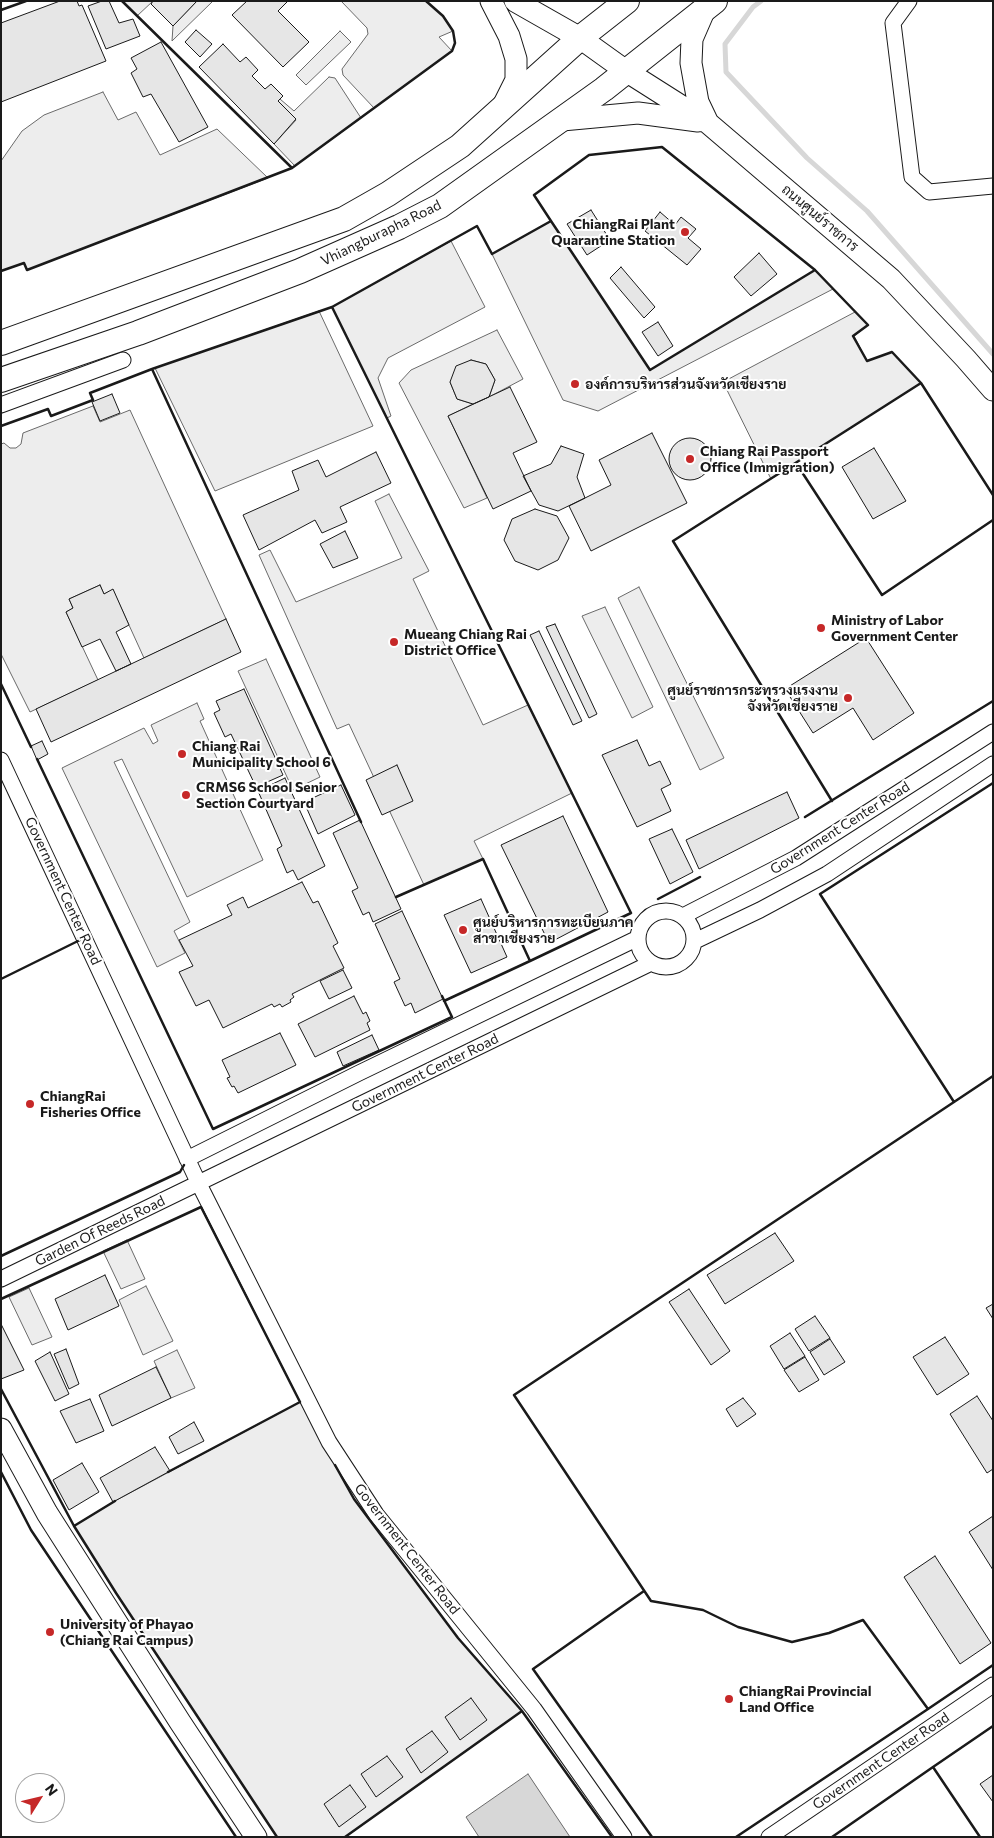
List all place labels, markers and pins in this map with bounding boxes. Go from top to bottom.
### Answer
place label: ChiangRai Plant Quarantine Station [551,216,675,248]
marker: ChiangRai Plant Quarantine Station [679,226,691,238]
place label: องค์การบริหารส่วนจังหวัดเชียงราย [585,376,786,392]
marker: องค์การบริหารส่วนจังหวัดเชียงราย [569,378,581,390]
place label: Chiang Rai Passport Office (Immigration) [700,443,834,476]
marker: Chiang Rai Passport Office (Immigration) [684,453,696,465]
place label: Ministry of Labor Government Center [831,612,958,644]
marker: Ministry of Labor Government Center [815,622,827,634]
place label: Mueang Chiang Rai District Office [404,626,527,658]
marker: Mueang Chiang Rai District Office [388,636,400,648]
place label: ศูนย์ราชการกระทรวงแรงงาน จังหวัดเชียงราย [667,682,838,714]
marker: ศูนย์ราชการกระทรวงแรงงาน จังหวัดเชียงราย [842,692,854,704]
place label: Chiang Rai Municipality School 6 [192,738,331,770]
marker: Chiang Rai Municipality School 6 [176,748,188,760]
place label: CRMS6 School Senior Section Courtyard [196,779,337,812]
marker: CRMS6 School Senior Section Courtyard [180,789,192,801]
place label: ศูนย์บริหารการทะเบียนภาค สาขาเชียงราย [473,914,634,946]
marker: ศูนย์บริหารการทะเบียนภาค สาขาเชียงราย [457,924,469,936]
place label: ChiangRai Fisheries Office [40,1088,141,1120]
marker: ChiangRai Fisheries Office [24,1098,36,1110]
place label: University of Phayao (Chiang Rai Campus) [60,1616,194,1648]
marker: University of Phayao (Chiang Rai Campus) [44,1626,56,1638]
place label: ChiangRai Provincial Land Office [739,1683,871,1715]
marker: ChiangRai Provincial Land Office [723,1693,735,1705]

